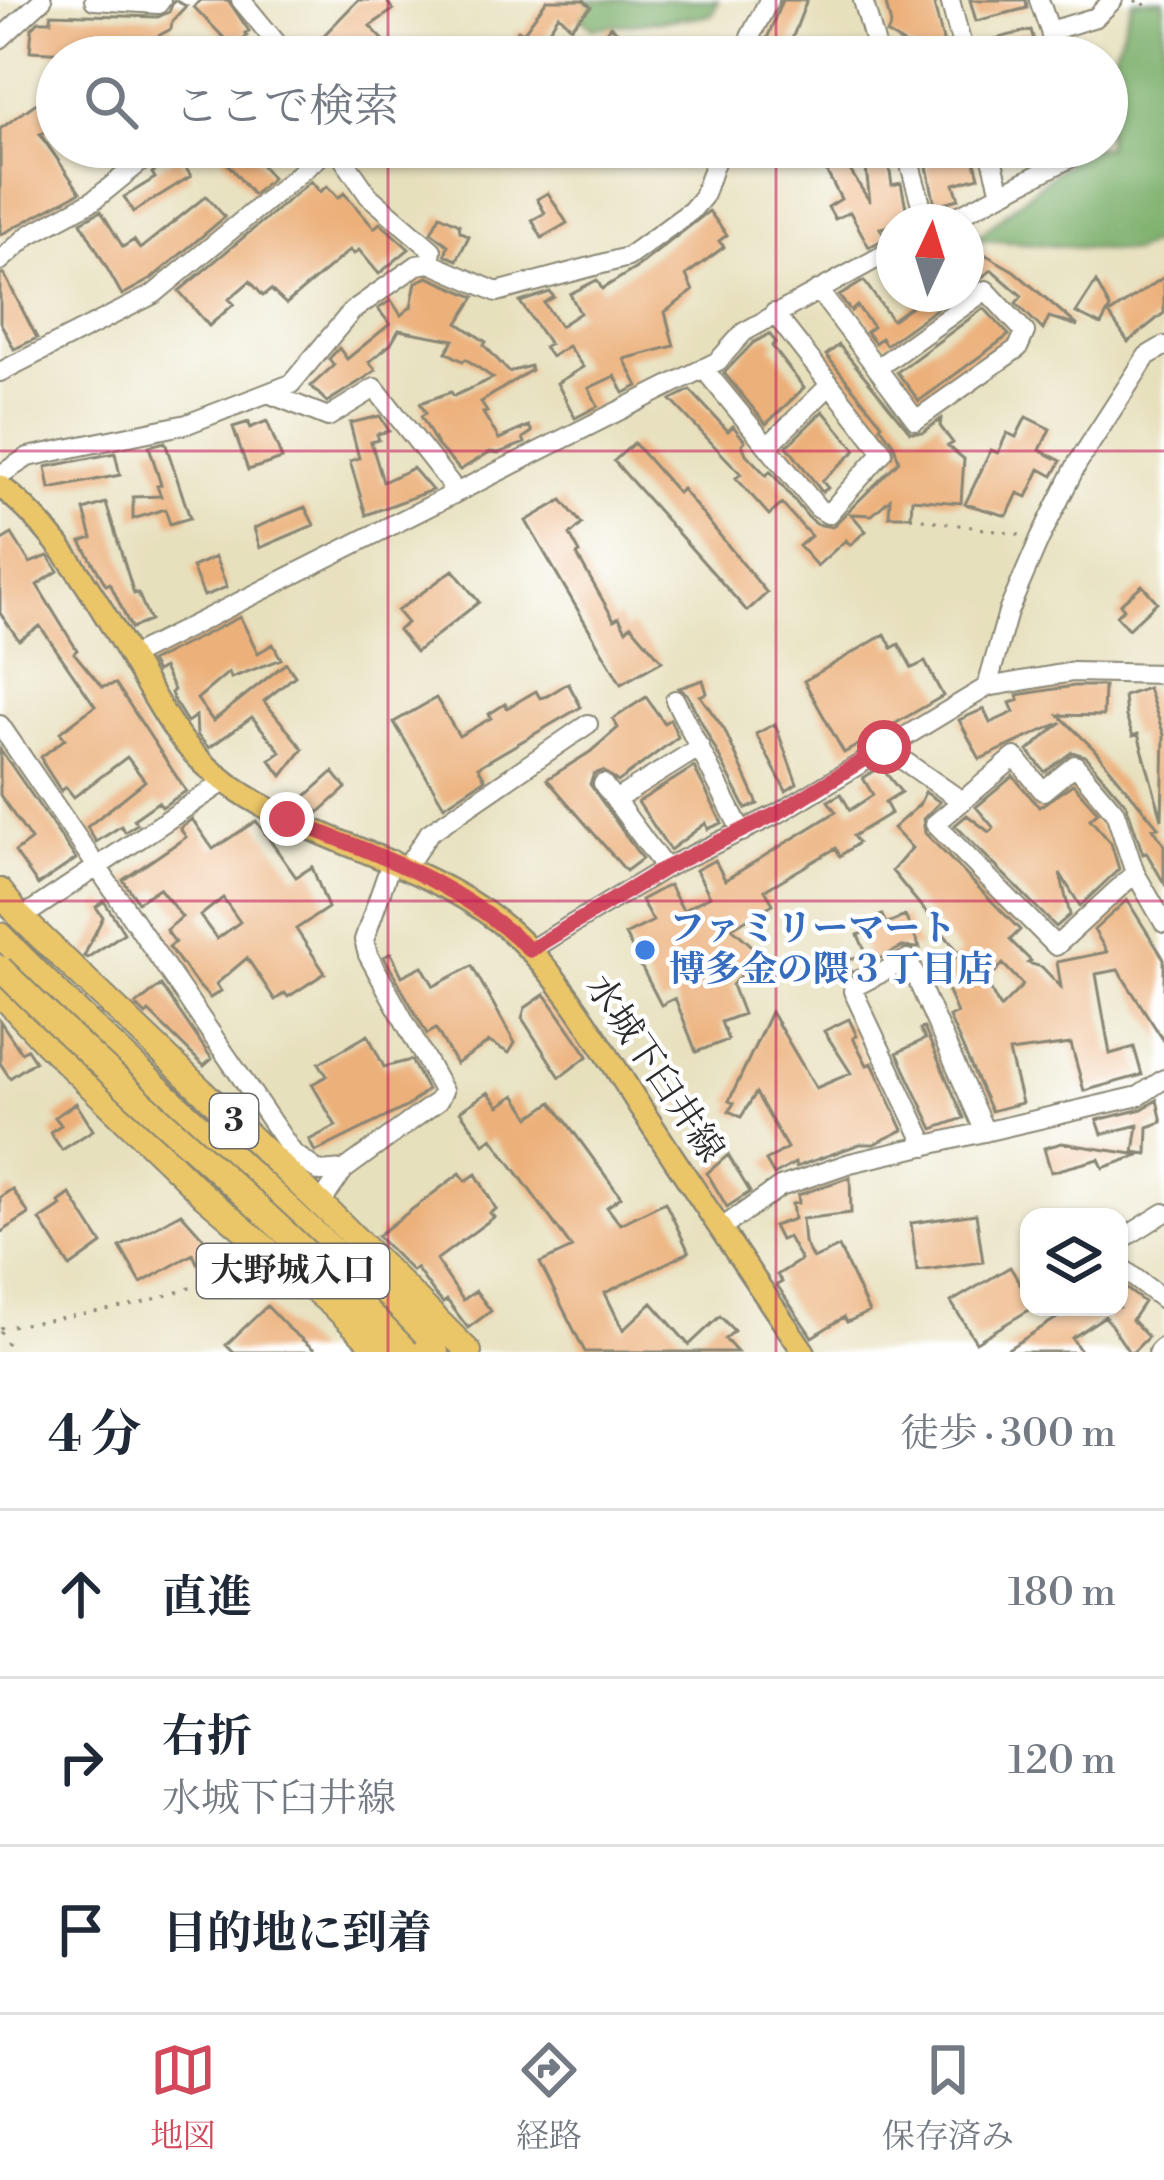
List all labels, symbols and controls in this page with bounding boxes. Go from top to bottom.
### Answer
search box [36,36,1128,168]
icon: search [78,69,144,135]
text: ここで検索 [174,79,399,136]
north arrow [876,204,984,312]
route start [857,720,911,774]
route end [260,792,314,846]
place label: ファミリーマート 博多金の隈３丁目店 [669,907,993,993]
marker: ファミリーマート 博多金の隈３丁目店 [632,937,658,963]
street label: 水城下臼井線 [575,967,733,1171]
road number: 3 [210,1094,258,1148]
map controls [1020,1208,1128,1316]
button: layers [1020,1208,1128,1316]
road number: 大野城入口 [197,1244,389,1298]
text: 4 分 [48,1404,141,1468]
text: 徒歩 · 300 m [900,1410,1116,1459]
icon: ahead [48,1561,114,1627]
text: 180 m [1008,1569,1116,1618]
text: 直進 [162,1570,252,1627]
text: 右折 [162,1709,252,1766]
icon: right [48,1729,114,1795]
text: 120 m [1008,1737,1116,1786]
text: 水城下臼井線 [162,1775,396,1824]
icon: arrive [48,1897,114,1963]
text: 目的地に到着 [162,1906,432,1963]
tab: 地図 [150,2037,216,2158]
tab: 経路 [516,2037,582,2158]
tab: 保存済み [882,2037,1014,2158]

